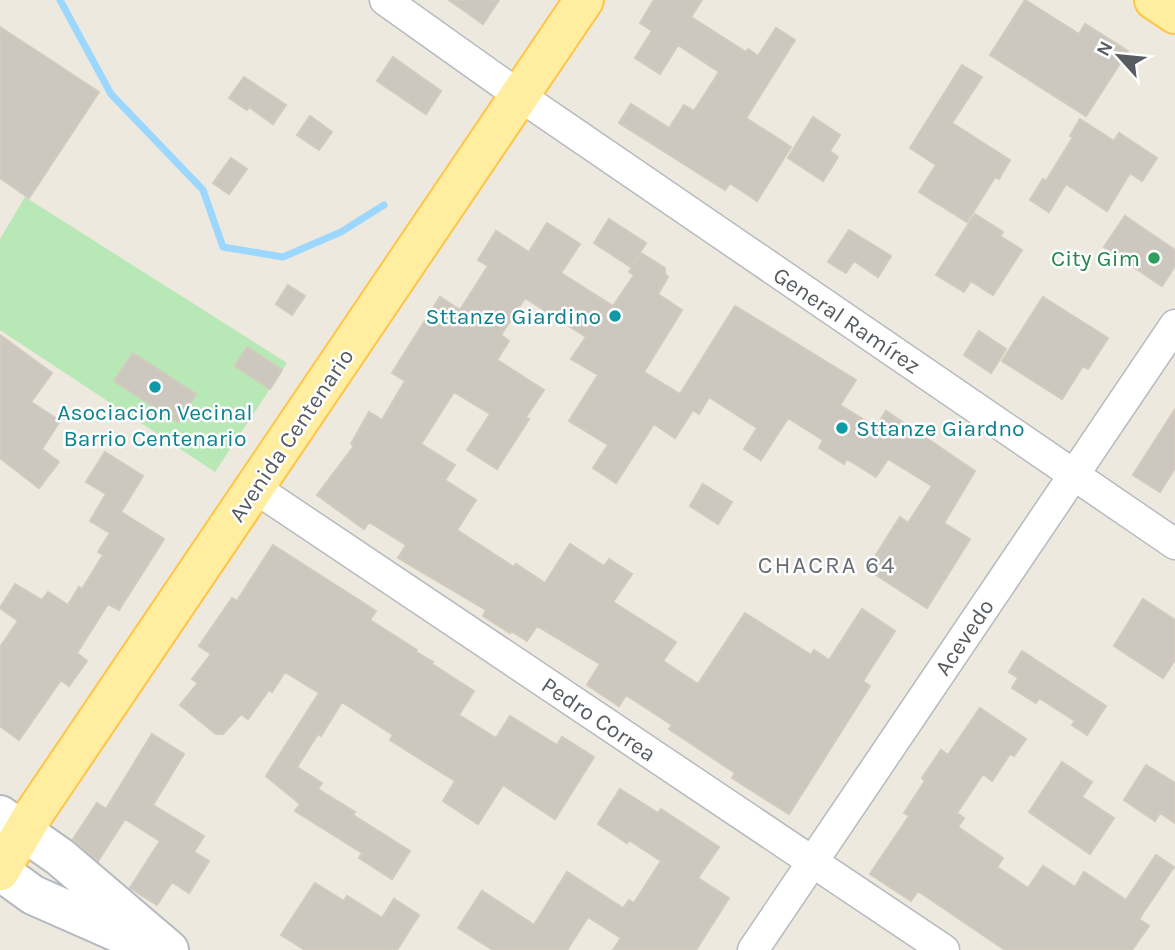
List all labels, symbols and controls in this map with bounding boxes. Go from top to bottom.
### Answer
north arrow [1084,21,1154,91]
text: N [1092,38,1118,60]
place label: City Gim [1051,245,1140,272]
marker: City Gim [1146,250,1162,266]
street label: General Ramírez [768,261,925,380]
place label: Sttanze Giardino [426,303,601,330]
marker: Sttanze Giardino [607,308,623,324]
street label: Avenida Centenario [223,344,359,527]
marker: Asociacion Vecinal Barrio Centenario [147,379,163,395]
place label: Asociacion Vecinal Barrio Centenario [57,399,253,452]
place label: Sttanze Giardno [856,415,1025,442]
marker: Sttanze Giardno [834,420,850,436]
district label: CHACRA 64 [758,551,896,579]
street label: Acevedo [929,594,1000,681]
street label: Pedro Correa [536,671,661,768]

